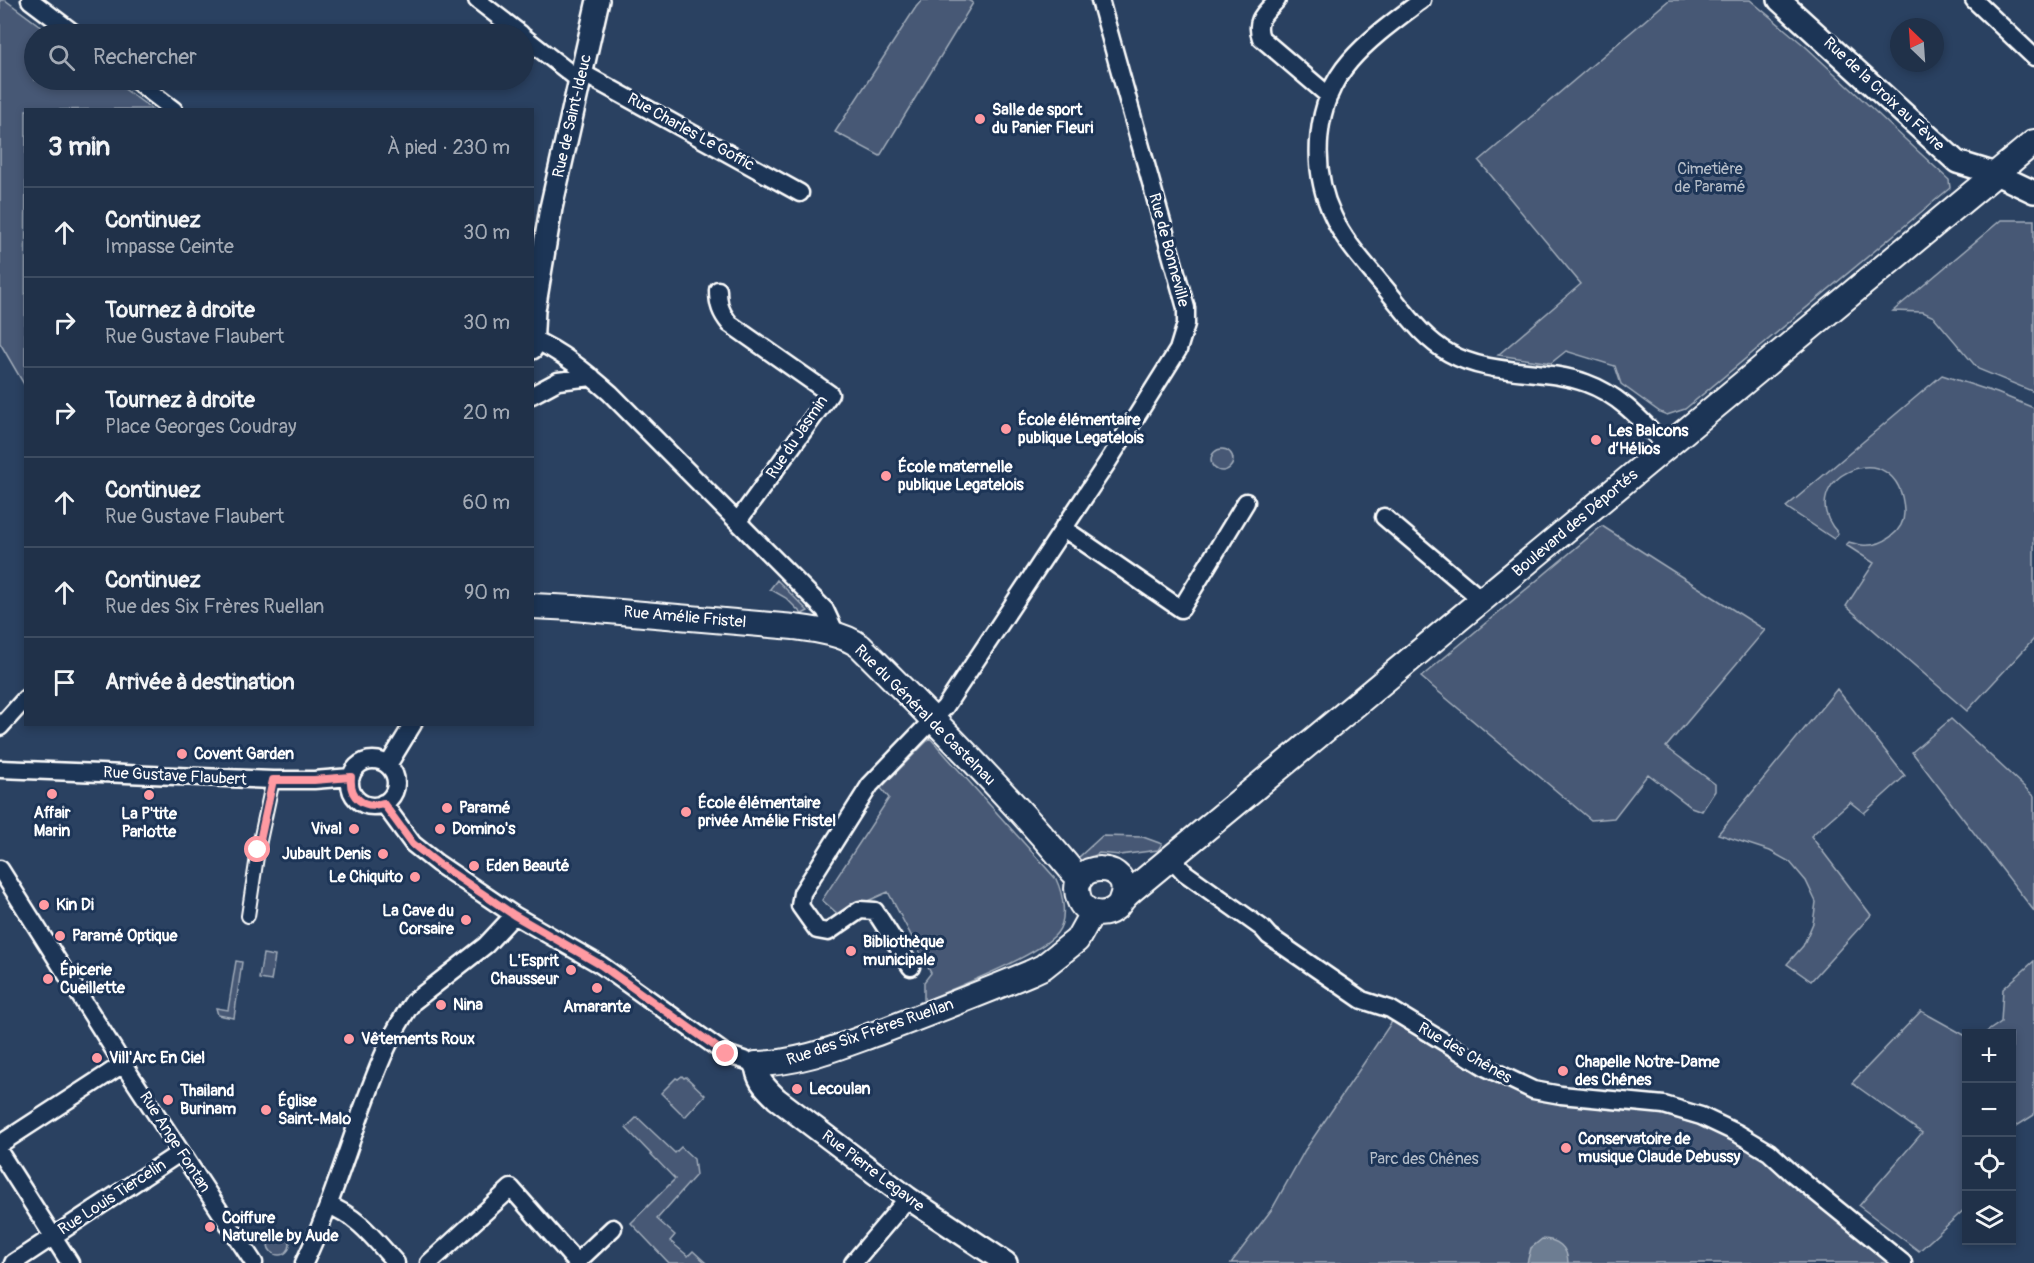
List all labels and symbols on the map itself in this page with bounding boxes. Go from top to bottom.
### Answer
north arrow [1890,18,1944,72]
street label: Rue de la Croix au Fèvre [1819,33,1949,155]
street label: Rue de Saint-Ideuc [548,52,596,180]
street label: Rue Charles Le Goffic [624,89,758,175]
place label: Salle de sport du Panier Fleuri [992,100,1094,138]
marker: Salle de sport du Panier Fleuri [973,112,987,126]
park label: Cimetière de Paramé [1675,159,1745,197]
street label: Rue de Bonneville [1144,191,1194,309]
street label: Rue du Jasmin [762,392,832,482]
place label: École élémentaire publique Legatelois [1018,409,1145,448]
place label: Les Balcons d’Hélios [1608,421,1689,459]
marker: École élémentaire publique Legatelois [999,422,1013,436]
marker: Les Balcons d’Hélios [1589,433,1603,447]
place label: École maternelle publique Legatelois [898,456,1025,495]
street label: Boulevard des Déportés [1508,465,1642,581]
marker: École maternelle publique Legatelois [879,469,893,483]
street label: Rue Amélie Fristel [623,602,747,632]
street label: Rue du Général de Castelnau [850,640,1000,790]
place label: Covent Garden [194,744,294,764]
marker: Covent Garden [175,747,189,761]
street label: Rue Gustave Flaubert [103,762,248,790]
marker: Affair Marin [45,787,59,801]
marker: La P'tite Parlotte [142,788,156,802]
place label: École élémentaire privée Amélie Fristel [698,792,836,831]
place label: Paramé [459,798,511,818]
marker: Paramé [440,801,454,815]
place label: Affair Marin [34,803,71,841]
place label: La P'tite Parlotte [121,804,178,842]
marker: École élémentaire privée Amélie Fristel [679,805,693,819]
place label: Vival [311,819,342,839]
place label: Domino's [452,819,516,839]
marker: Vival [347,822,361,836]
marker: Domino's [433,822,447,836]
route start [244,836,270,862]
place label: Jubault Denis [282,844,372,864]
marker: Jubault Denis [376,847,390,861]
place label: Eden Beauté [486,856,570,876]
marker: Eden Beauté [467,859,481,873]
place label: Le Chiquito [329,867,403,887]
marker: Le Chiquito [408,870,422,884]
place label: Kin Di [56,895,94,915]
marker: Kin Di [37,898,51,912]
place label: La Cave du Corsaire [382,901,455,939]
marker: La Cave du Corsaire [459,913,473,927]
place label: Paramé Optique [72,926,179,946]
marker: Paramé Optique [53,929,67,943]
place label: Bibliothèque municipale [863,932,945,970]
marker: Bibliothèque municipale [844,944,858,958]
place label: L'Esprit Chausseur [491,951,560,989]
place label: Épicerie Cueillette [60,959,126,998]
marker: L'Esprit Chausseur [564,963,578,977]
marker: Épicerie Cueillette [41,972,55,986]
marker: Amarante [590,981,604,995]
street label: Rue des Six Frères Ruellan [784,994,956,1070]
place label: Nina [453,995,484,1015]
place label: Amarante [563,997,632,1017]
marker: Nina [434,998,448,1012]
street label: Rue des Chênes [1414,1018,1516,1088]
place label: Vêtements Roux [361,1029,475,1049]
marker: Vêtements Roux [342,1032,356,1046]
route end [712,1040,738,1066]
place label: Vill'Arc En Ciel [109,1048,205,1068]
marker: Vill'Arc En Ciel [90,1051,104,1065]
place label: Chapelle Notre-Dame des Chênes [1575,1052,1721,1090]
marker: Chapelle Notre-Dame des Chênes [1556,1064,1570,1078]
place label: Lecoulan [809,1079,871,1099]
place label: Thailand Burinam [179,1081,236,1119]
marker: Lecoulan [790,1082,804,1096]
street label: Rue Ange Fontan [135,1088,215,1196]
place label: Église Saint-Malo [278,1090,351,1129]
marker: Thailand Burinam [161,1093,175,1107]
marker: Église Saint-Malo [259,1103,273,1117]
street label: Rue Pierre Legavre [818,1126,928,1216]
place label: Conservatoire de musique Claude Debussy [1578,1129,1740,1167]
marker: Conservatoire de musique Claude Debussy [1559,1141,1573,1155]
park label: Parc des Chênes [1369,1149,1479,1169]
street label: Rue Louis Tiercelin [54,1155,170,1239]
place label: Coiffure Naturelle by Aude [222,1208,339,1246]
marker: Coiffure Naturelle by Aude [203,1220,217,1234]

